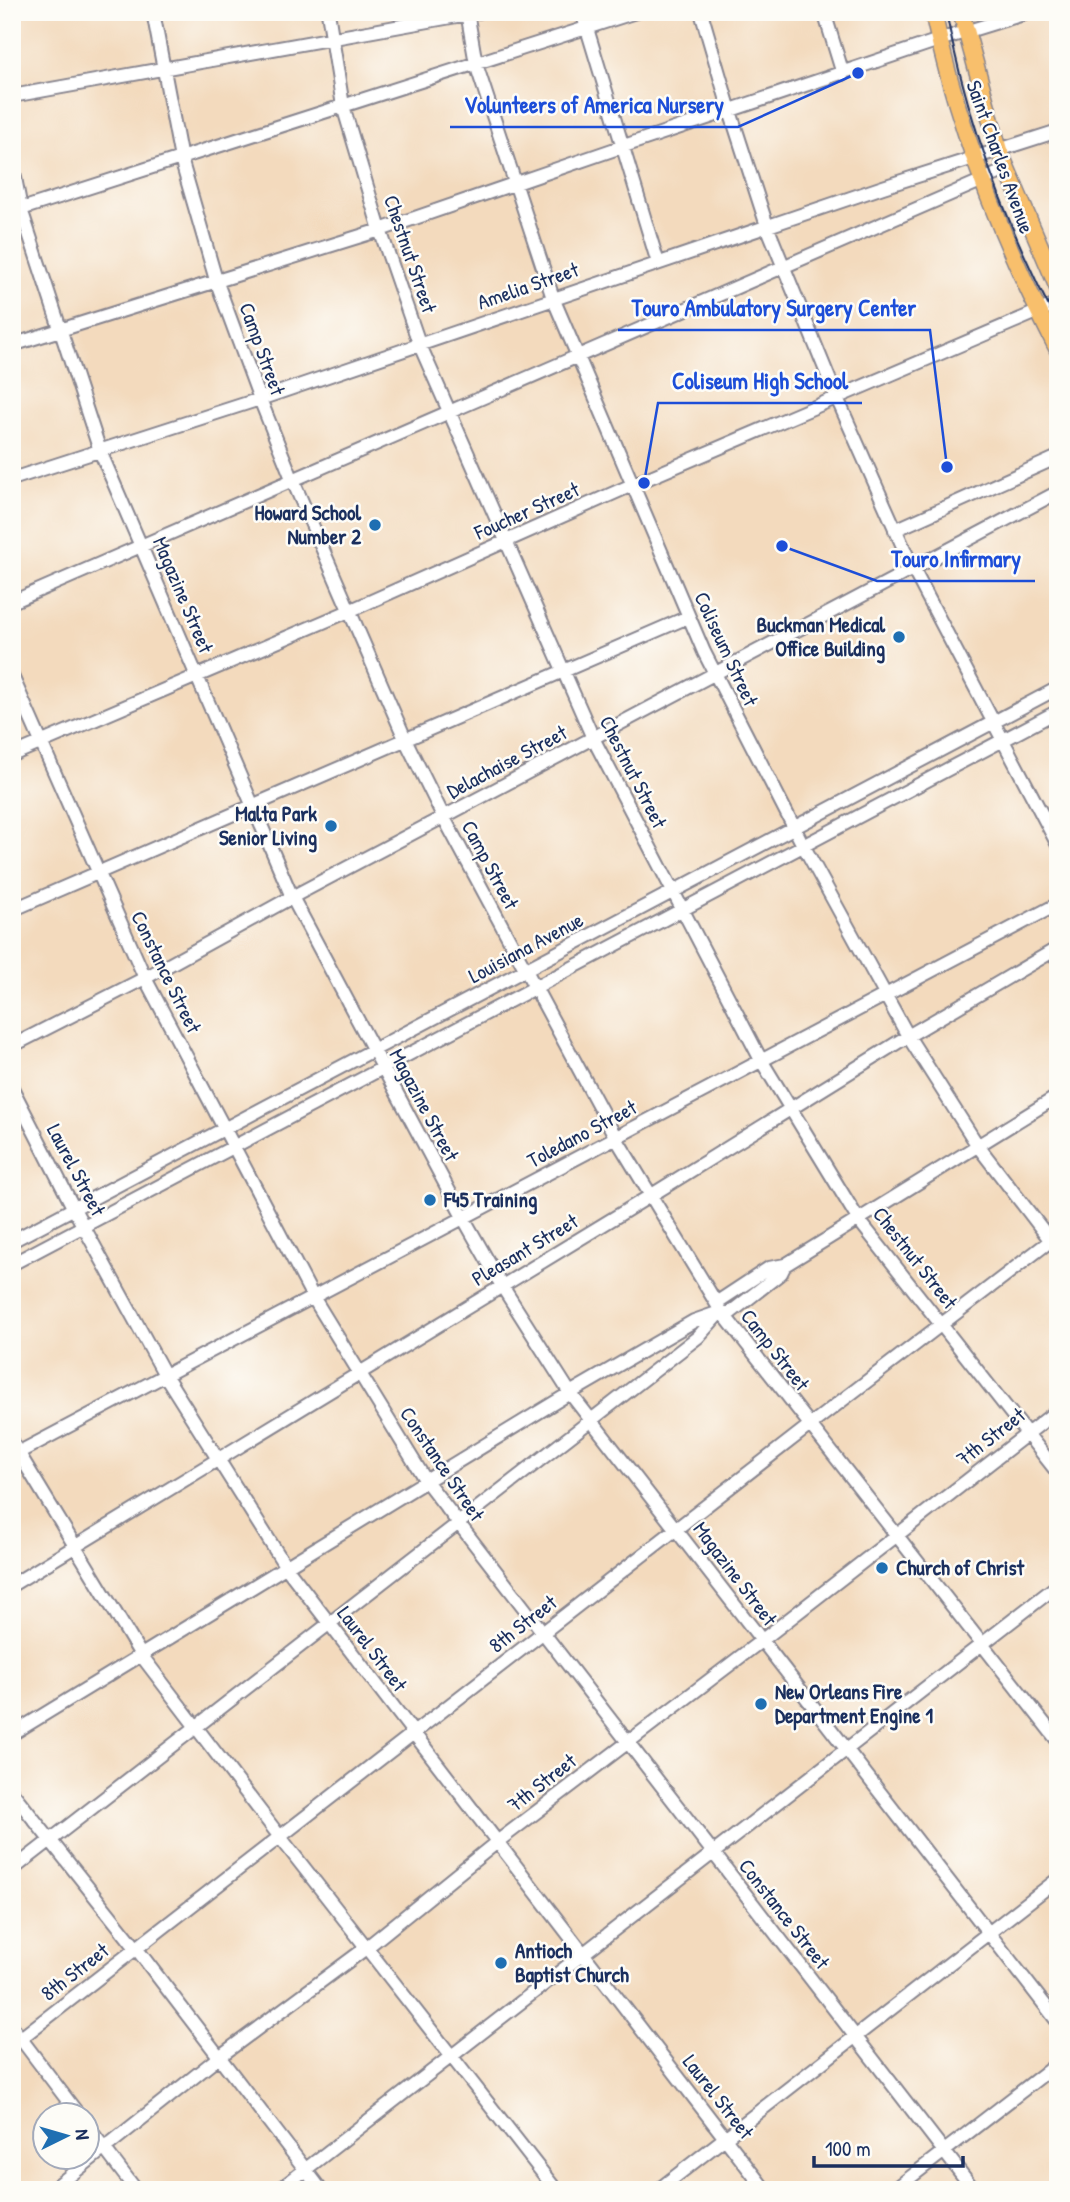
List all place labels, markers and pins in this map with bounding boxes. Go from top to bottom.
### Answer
callout: Volunteers of America Nursery [450,83,738,127]
callout: Touro Ambulatory Surgery Center [618,286,930,330]
callout: Coliseum High School [658,359,862,403]
place label: Howard School Number 2 [255,498,361,551]
marker: Howard School Number 2 [367,517,383,533]
callout: Touro Infirmary [877,537,1035,581]
place label: Buckman Medical Office Building [757,610,885,664]
marker: Buckman Medical Office Building [891,629,907,645]
place label: Malta Park Senior Living [219,799,317,853]
marker: Malta Park Senior Living [323,818,339,834]
place label: F45 Training [443,1185,537,1215]
marker: F45 Training [422,1192,438,1208]
place label: Church of Christ [896,1553,1025,1582]
marker: Church of Christ [874,1560,890,1576]
place label: New Orleans Fire Department Engine 1 [775,1677,934,1731]
marker: New Orleans Fire Department Engine 1 [753,1696,769,1712]
place label: Antioch Baptist Church [515,1936,629,1990]
marker: Antioch Baptist Church [493,1955,509,1971]

